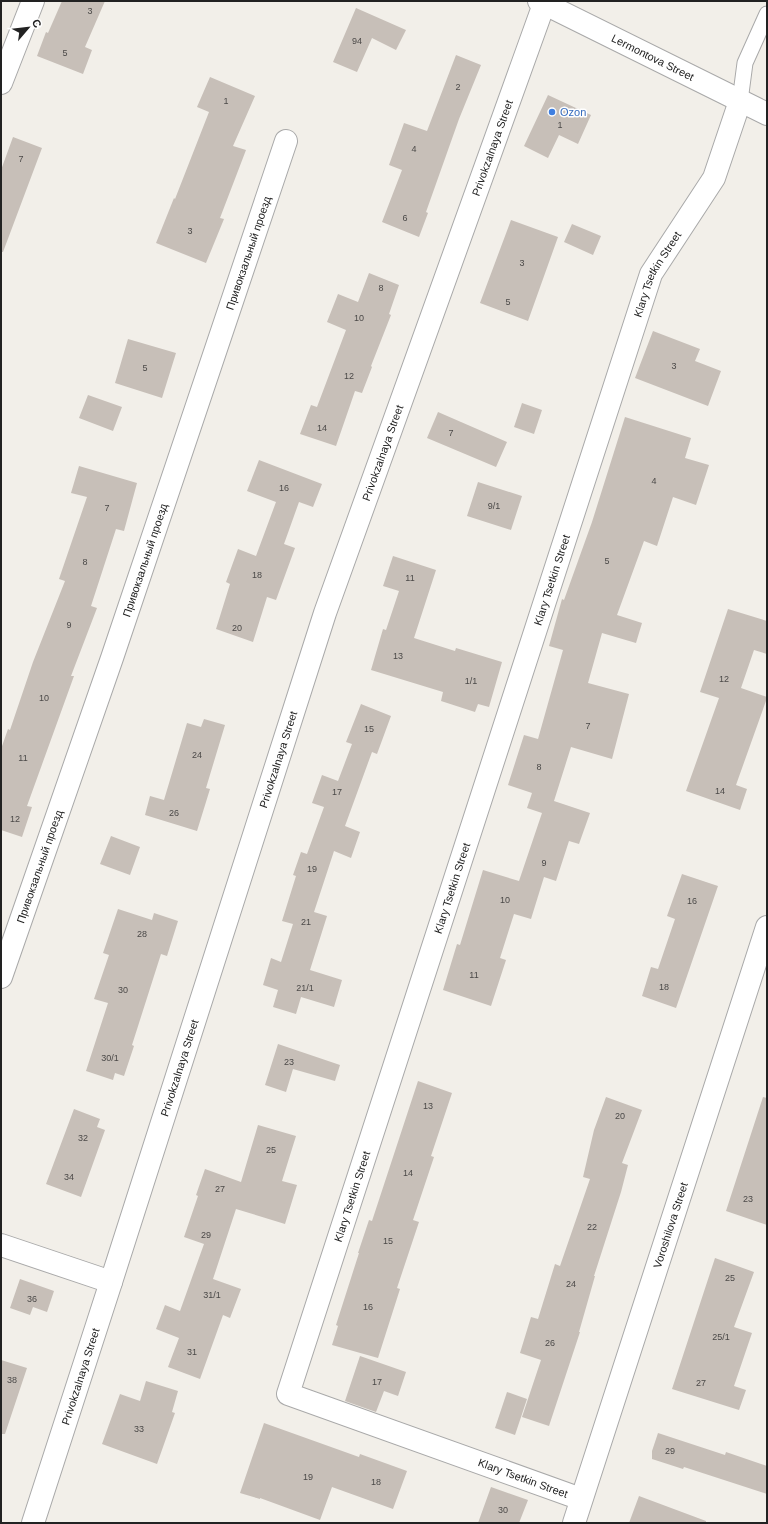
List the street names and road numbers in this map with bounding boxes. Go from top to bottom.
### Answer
street label: Lermontova Street [610,32,696,83]
street label: Privokzalnaya Street [470,98,515,197]
street label: Привокзальный проезд [224,194,273,311]
street label: Klary Tsetkin Street [631,229,683,319]
street label: Privokzalnaya Street [360,403,405,502]
street label: Привокзальный проезд [120,501,170,618]
street label: Klary Tsetkin Street [532,533,572,627]
street label: Privokzalnaya Street [257,709,299,809]
street label: Привокзальный проезд [14,808,65,925]
street label: Klary Tsetkin Street [432,841,472,935]
street label: Privokzalnaya Street [158,1018,201,1118]
street label: Klary Tsetkin Street [332,1149,372,1243]
street label: Voroshilova Street [651,1181,690,1270]
street label: Privokzalnaya Street [59,1327,102,1426]
street label: Klary Tsetkin Street [477,1456,569,1500]

